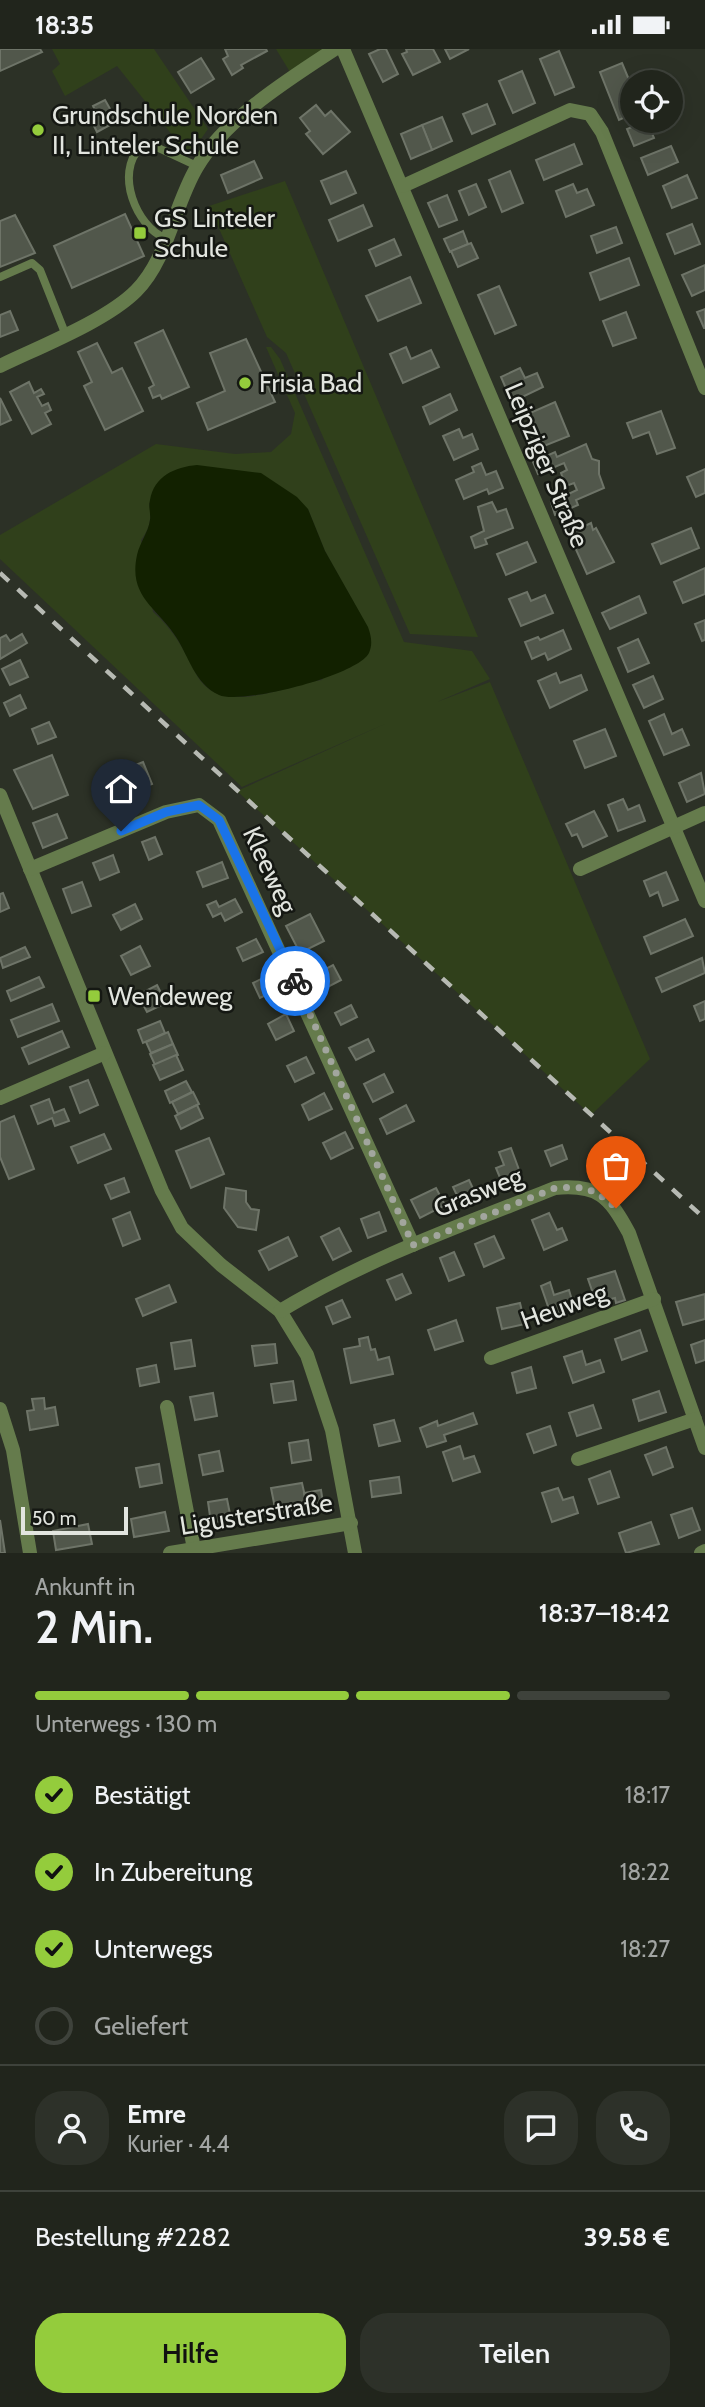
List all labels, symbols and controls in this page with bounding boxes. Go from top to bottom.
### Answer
text: 18:35 [35,9,94,41]
map controls [620,70,683,133]
button: locate [620,70,683,133]
place label: Grundschule Norden II, Linteler Schule [52,99,278,161]
marker: Grundschule Norden II, Linteler Schule [30,122,46,138]
place label: GS Linteler Schule [154,202,276,264]
marker: GS Linteler Schule [132,225,148,241]
place label: Frisia Bad [259,367,362,399]
marker: Frisia Bad [237,375,253,391]
street label: Leipziger Straße [498,378,596,552]
pin [91,759,151,831]
icon: home [102,770,140,808]
street label: Kleeweg [236,821,304,920]
courier [260,946,330,1016]
icon: bike [276,962,314,1000]
place label: Wendeweg [108,980,233,1012]
marker: Wendeweg [86,988,102,1004]
pin [586,1136,646,1208]
icon: bag [597,1147,635,1185]
street label: Grasweg [429,1159,528,1224]
street label: Heuweg [516,1275,613,1336]
street label: Ligusterstraße [177,1486,335,1542]
scale bar [21,1504,128,1536]
text: 50 m [32,1507,76,1530]
text: Ankunft in [35,1573,135,1601]
text: 18:37–18:42 [539,1597,670,1629]
text: 2 Min. [35,1599,153,1655]
text: Unterwegs · 130 m [35,1710,217,1738]
icon: check [35,1776,73,1814]
text: Bestätigt [94,1779,191,1811]
text: 18:17 [625,1781,670,1809]
icon: check [35,1853,73,1891]
text: In Zubereitung [94,1856,252,1888]
text: 18:22 [620,1858,670,1886]
icon: check [35,1930,73,1968]
text: Unterwegs [94,1933,213,1965]
text: 18:27 [620,1935,670,1963]
text: Geliefert [94,2010,188,2042]
button: person [35,2091,109,2165]
button: chat [504,2091,578,2165]
button: phone [596,2091,670,2165]
text: Emre [127,2098,186,2130]
text: Kurier · 4.4 [127,2130,230,2158]
text: Bestellung #2282 [35,2221,231,2253]
text: 39.58 € [584,2221,670,2253]
button: Hilfe [35,2313,346,2393]
button: Teilen [360,2313,670,2393]

